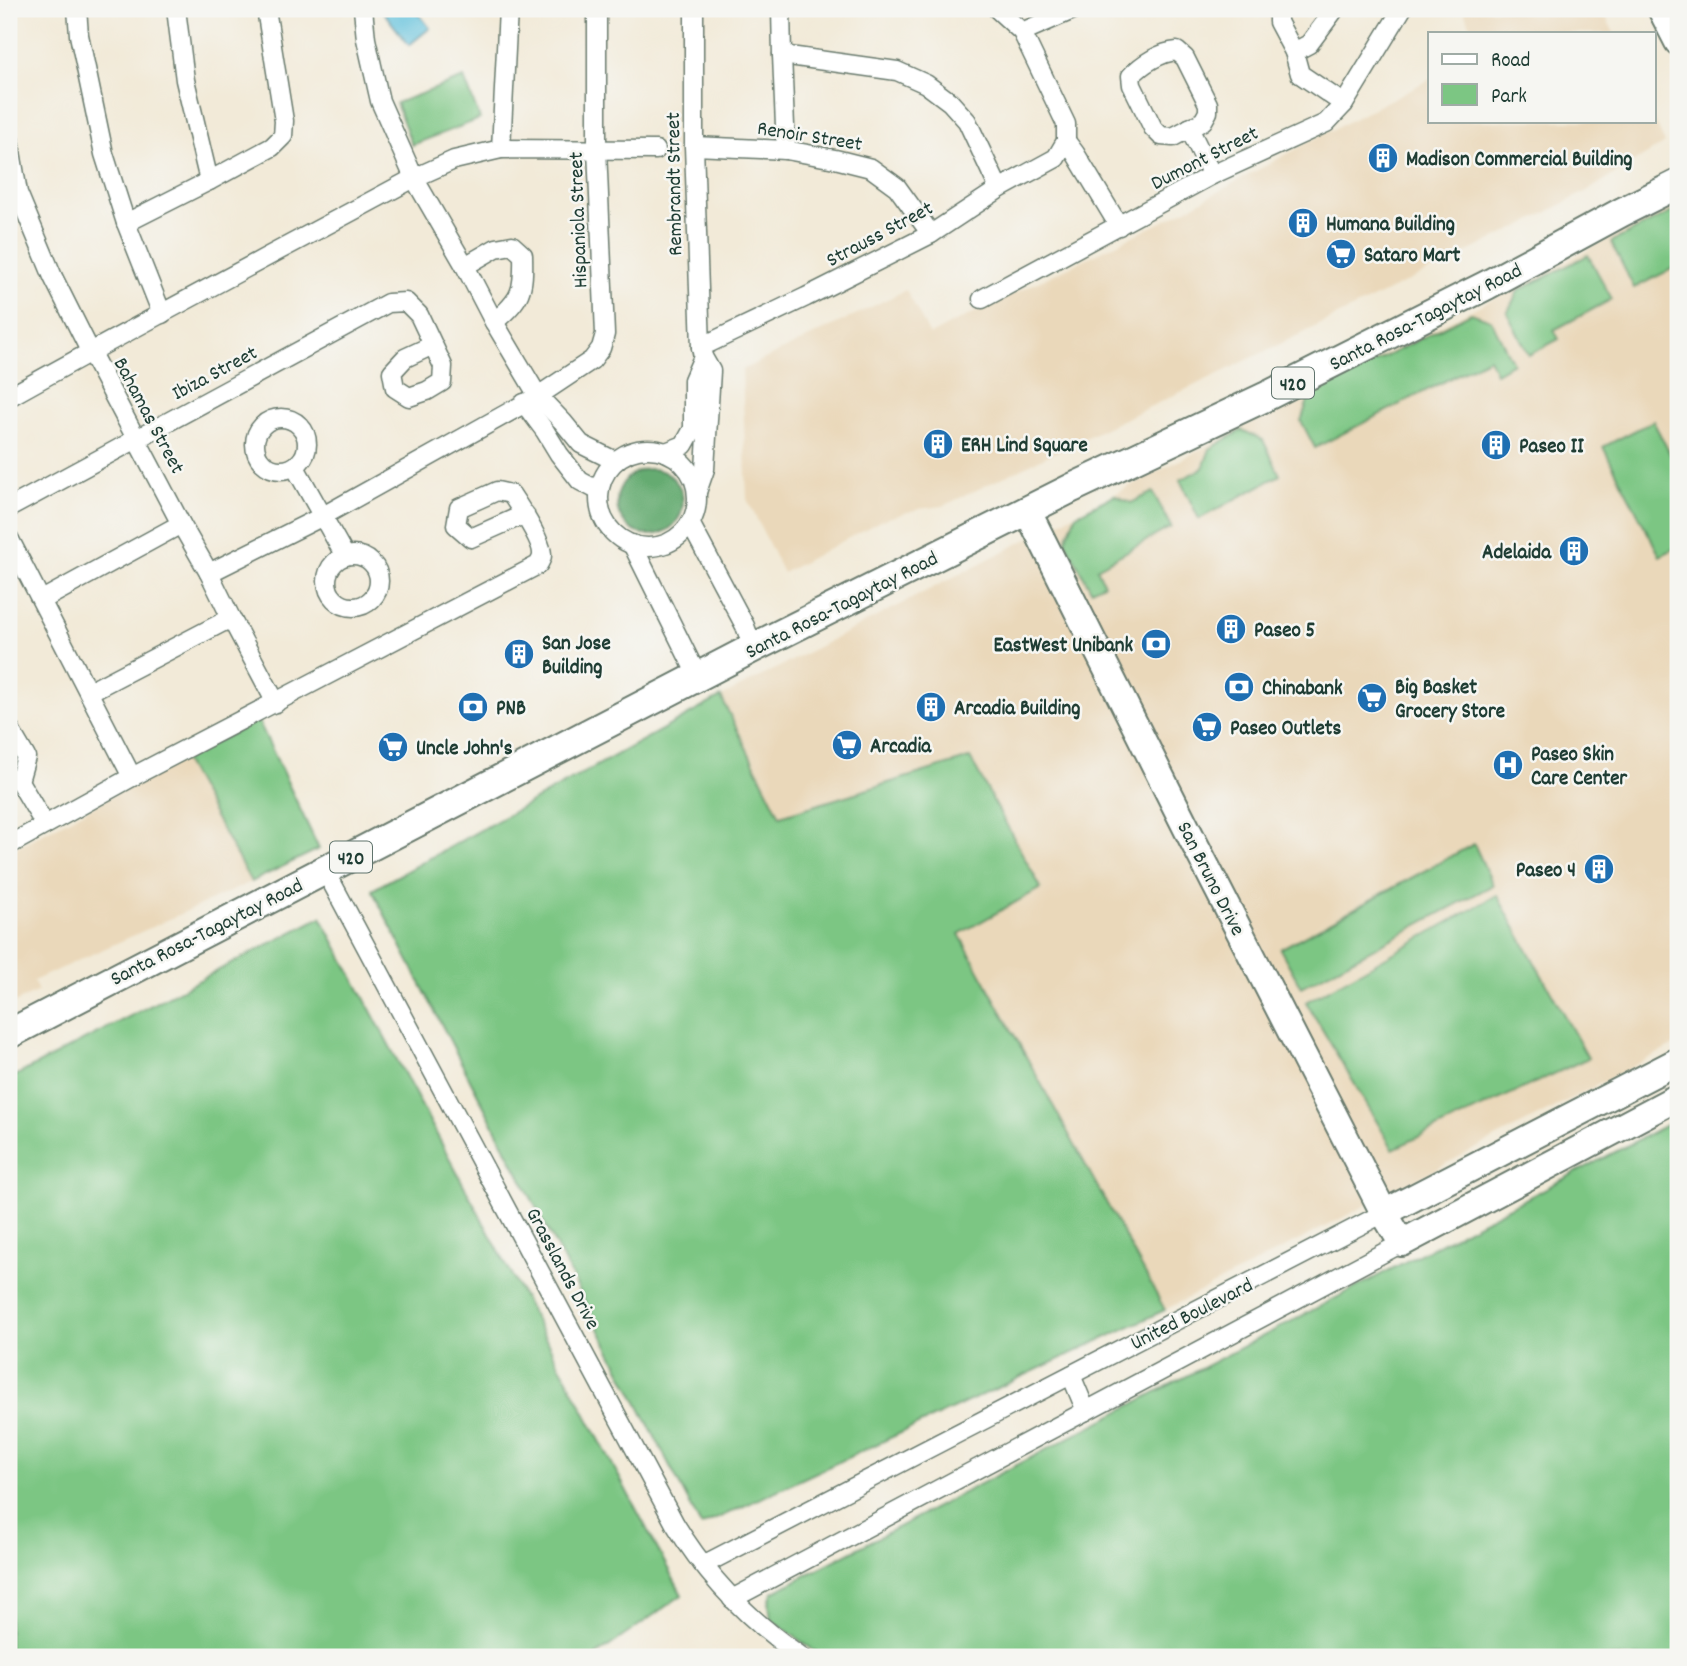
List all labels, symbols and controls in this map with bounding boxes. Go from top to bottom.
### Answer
legend [1428,32,1656,122]
text: Road [1491,47,1530,77]
text: Park [1491,83,1527,113]
street label: Rembrandt Street [660,112,692,256]
street label: Renoir Street [755,115,864,161]
street label: Dumont Street [1146,120,1264,200]
building icon: Madison Commercial Building [1366,141,1400,175]
place label: Madison Commercial Building [1406,146,1633,176]
street label: Hispaniola Street [563,151,597,289]
street label: Strauss Street [822,195,939,276]
building icon: Humana Building [1286,206,1320,240]
place label: Humana Building [1326,211,1455,241]
supermarket icon: Sataro Mart [1324,237,1358,271]
place label: Sataro Mart [1364,242,1461,272]
street label: Santa Rosa-Tagaytay Road [1325,257,1528,380]
street label: Ibiza Street [167,339,264,410]
street label: Bahamas Street [104,353,191,480]
road number: 420 [1272,368,1314,398]
building icon: ERH Lind Square [921,427,955,461]
building icon: Paseo II [1479,428,1513,462]
place label: ERH Lind Square [961,432,1088,462]
place label: Paseo II [1519,433,1584,463]
building icon: Adelaida [1557,534,1591,568]
place label: Adelaida [1482,539,1552,569]
street label: Santa Rosa-Tagaytay Road [741,545,944,668]
building icon: Paseo 5 [1214,612,1248,646]
place label: Paseo 5 [1254,617,1316,647]
bank icon: EastWest Unibank [1139,627,1173,661]
place label: San Jose Building [542,630,611,684]
place label: EastWest Unibank [993,632,1133,662]
building icon: San Jose Building [502,637,536,671]
bank icon: Chinabank [1222,670,1256,704]
place label: Big Basket Grocery Store [1395,674,1505,728]
place label: Chinabank [1262,675,1343,705]
supermarket icon: Big Basket Grocery Store [1355,681,1389,715]
bank icon: PNB [456,690,490,724]
building icon: Arcadia Building [914,690,948,724]
place label: PNB [496,695,526,725]
place label: Arcadia Building [954,695,1080,725]
supermarket icon: Paseo Outlets [1190,710,1224,744]
place label: Paseo Outlets [1230,715,1341,745]
supermarket icon: Arcadia [830,728,864,762]
supermarket icon: Uncle John's [376,730,410,764]
place label: Arcadia [870,733,932,763]
place label: Uncle John's [416,735,513,765]
place label: Paseo Skin Care Center [1531,741,1628,795]
hospital icon: Paseo Skin Care Center [1491,748,1525,782]
street label: San Bruno Drive [1168,817,1251,942]
road number: 420 [330,842,372,872]
building icon: Paseo 4 [1582,852,1616,886]
place label: Paseo 4 [1516,857,1576,887]
street label: Santa Rosa-Tagaytay Road [106,872,309,995]
street label: Grasslands Drive [517,1203,606,1336]
street label: United Boulevard [1126,1272,1259,1359]

